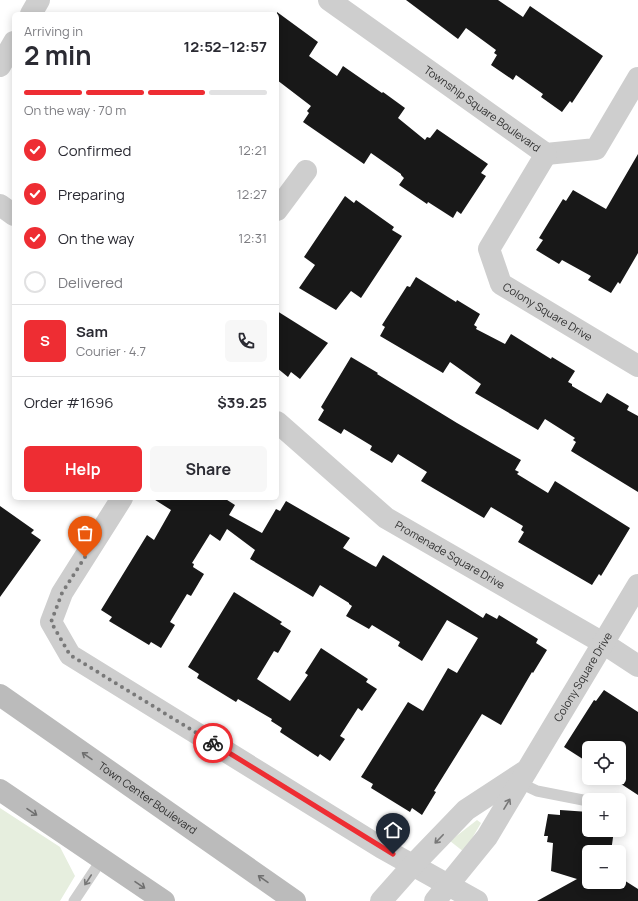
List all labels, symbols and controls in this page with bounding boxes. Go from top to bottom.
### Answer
text: Arriving in [24,22,83,40]
text: 12:52–12:57 [184,36,267,57]
text: 2 min [24,37,92,73]
street label: Township Square Boulevard [421,62,544,155]
text: On the way · 70 m [24,101,126,119]
icon: check [24,139,46,161]
text: Confirmed [58,140,131,161]
text: 12:21 [238,141,267,159]
icon: check [24,183,46,205]
text: Preparing [58,184,125,205]
text: 12:27 [237,185,267,203]
icon: check [24,227,46,249]
text: On the way [58,228,134,249]
text: 12:31 [238,229,267,247]
text: Delivered [58,272,123,293]
street label: Colony Square Drive [500,279,596,344]
button: phone [225,320,267,362]
text: Sam [76,321,108,342]
text: S [40,330,50,351]
text: Courier · 4.7 [76,342,146,360]
text: Order #1696 [24,392,114,413]
text: $39.25 [217,392,267,413]
button: Help [24,446,142,492]
button: Share [150,446,267,492]
pin [68,516,102,557]
street label: Promenade Square Drive [392,517,508,592]
icon: bag [74,522,96,544]
street label: Colony Square Drive [550,629,615,724]
courier [193,723,233,763]
icon: bike [202,732,224,754]
map controls [582,741,626,889]
button: locate [582,741,626,785]
one-way arrow [82,752,93,760]
street label: Town Center Boulevard [96,758,200,837]
button: + [582,793,626,837]
one-way arrow [504,798,512,810]
one-way arrow [26,808,37,816]
pin [376,813,410,854]
icon: home [382,819,404,841]
one-way arrow [435,833,444,843]
button: − [582,845,626,889]
one-way arrow [84,874,92,885]
one-way arrow [257,875,268,883]
one-way arrow [134,881,145,889]

